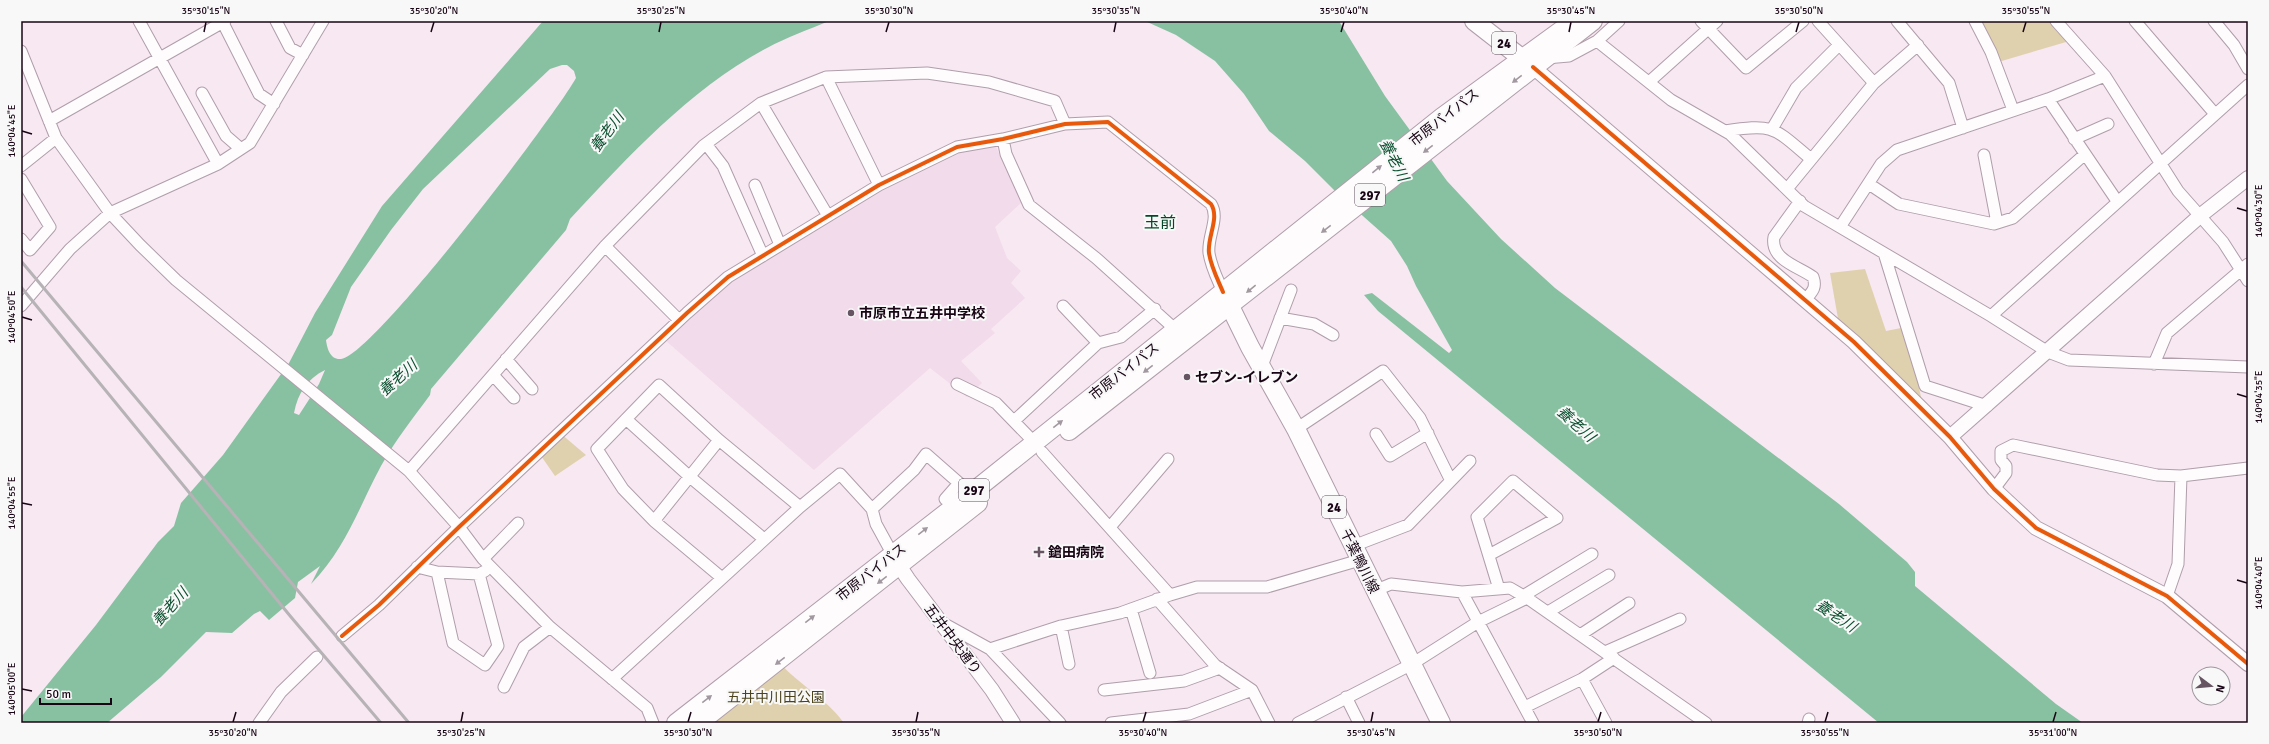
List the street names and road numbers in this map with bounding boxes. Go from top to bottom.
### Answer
road number: 24 [1492,32,1516,54]
street label: 市原バイパス [1406,85,1483,150]
road number: 297 [1355,184,1385,206]
street label: 市原バイパス [1086,339,1163,404]
road number: 297 [959,479,989,501]
road number: 24 [1322,496,1346,518]
street label: 千葉鴨川線 [1337,526,1383,596]
street label: 市原バイパス [833,540,910,605]
street label: 五井中央通り [921,601,985,678]

